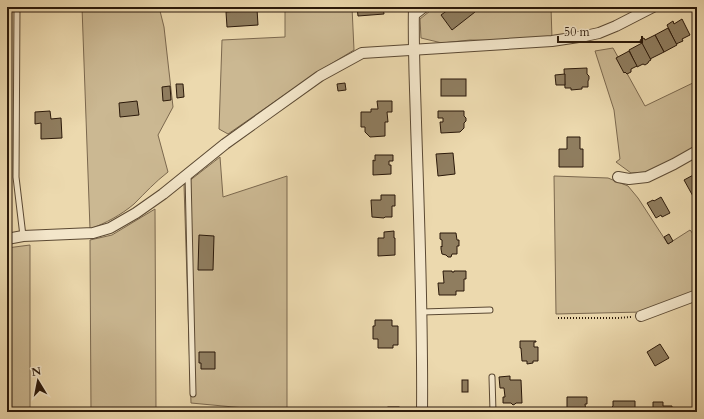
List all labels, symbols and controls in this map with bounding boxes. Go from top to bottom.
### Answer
scale bar [558,18,642,44]
text: 50 m [564,24,591,40]
north arrow [18,361,58,401]
text: N [30,363,43,380]

